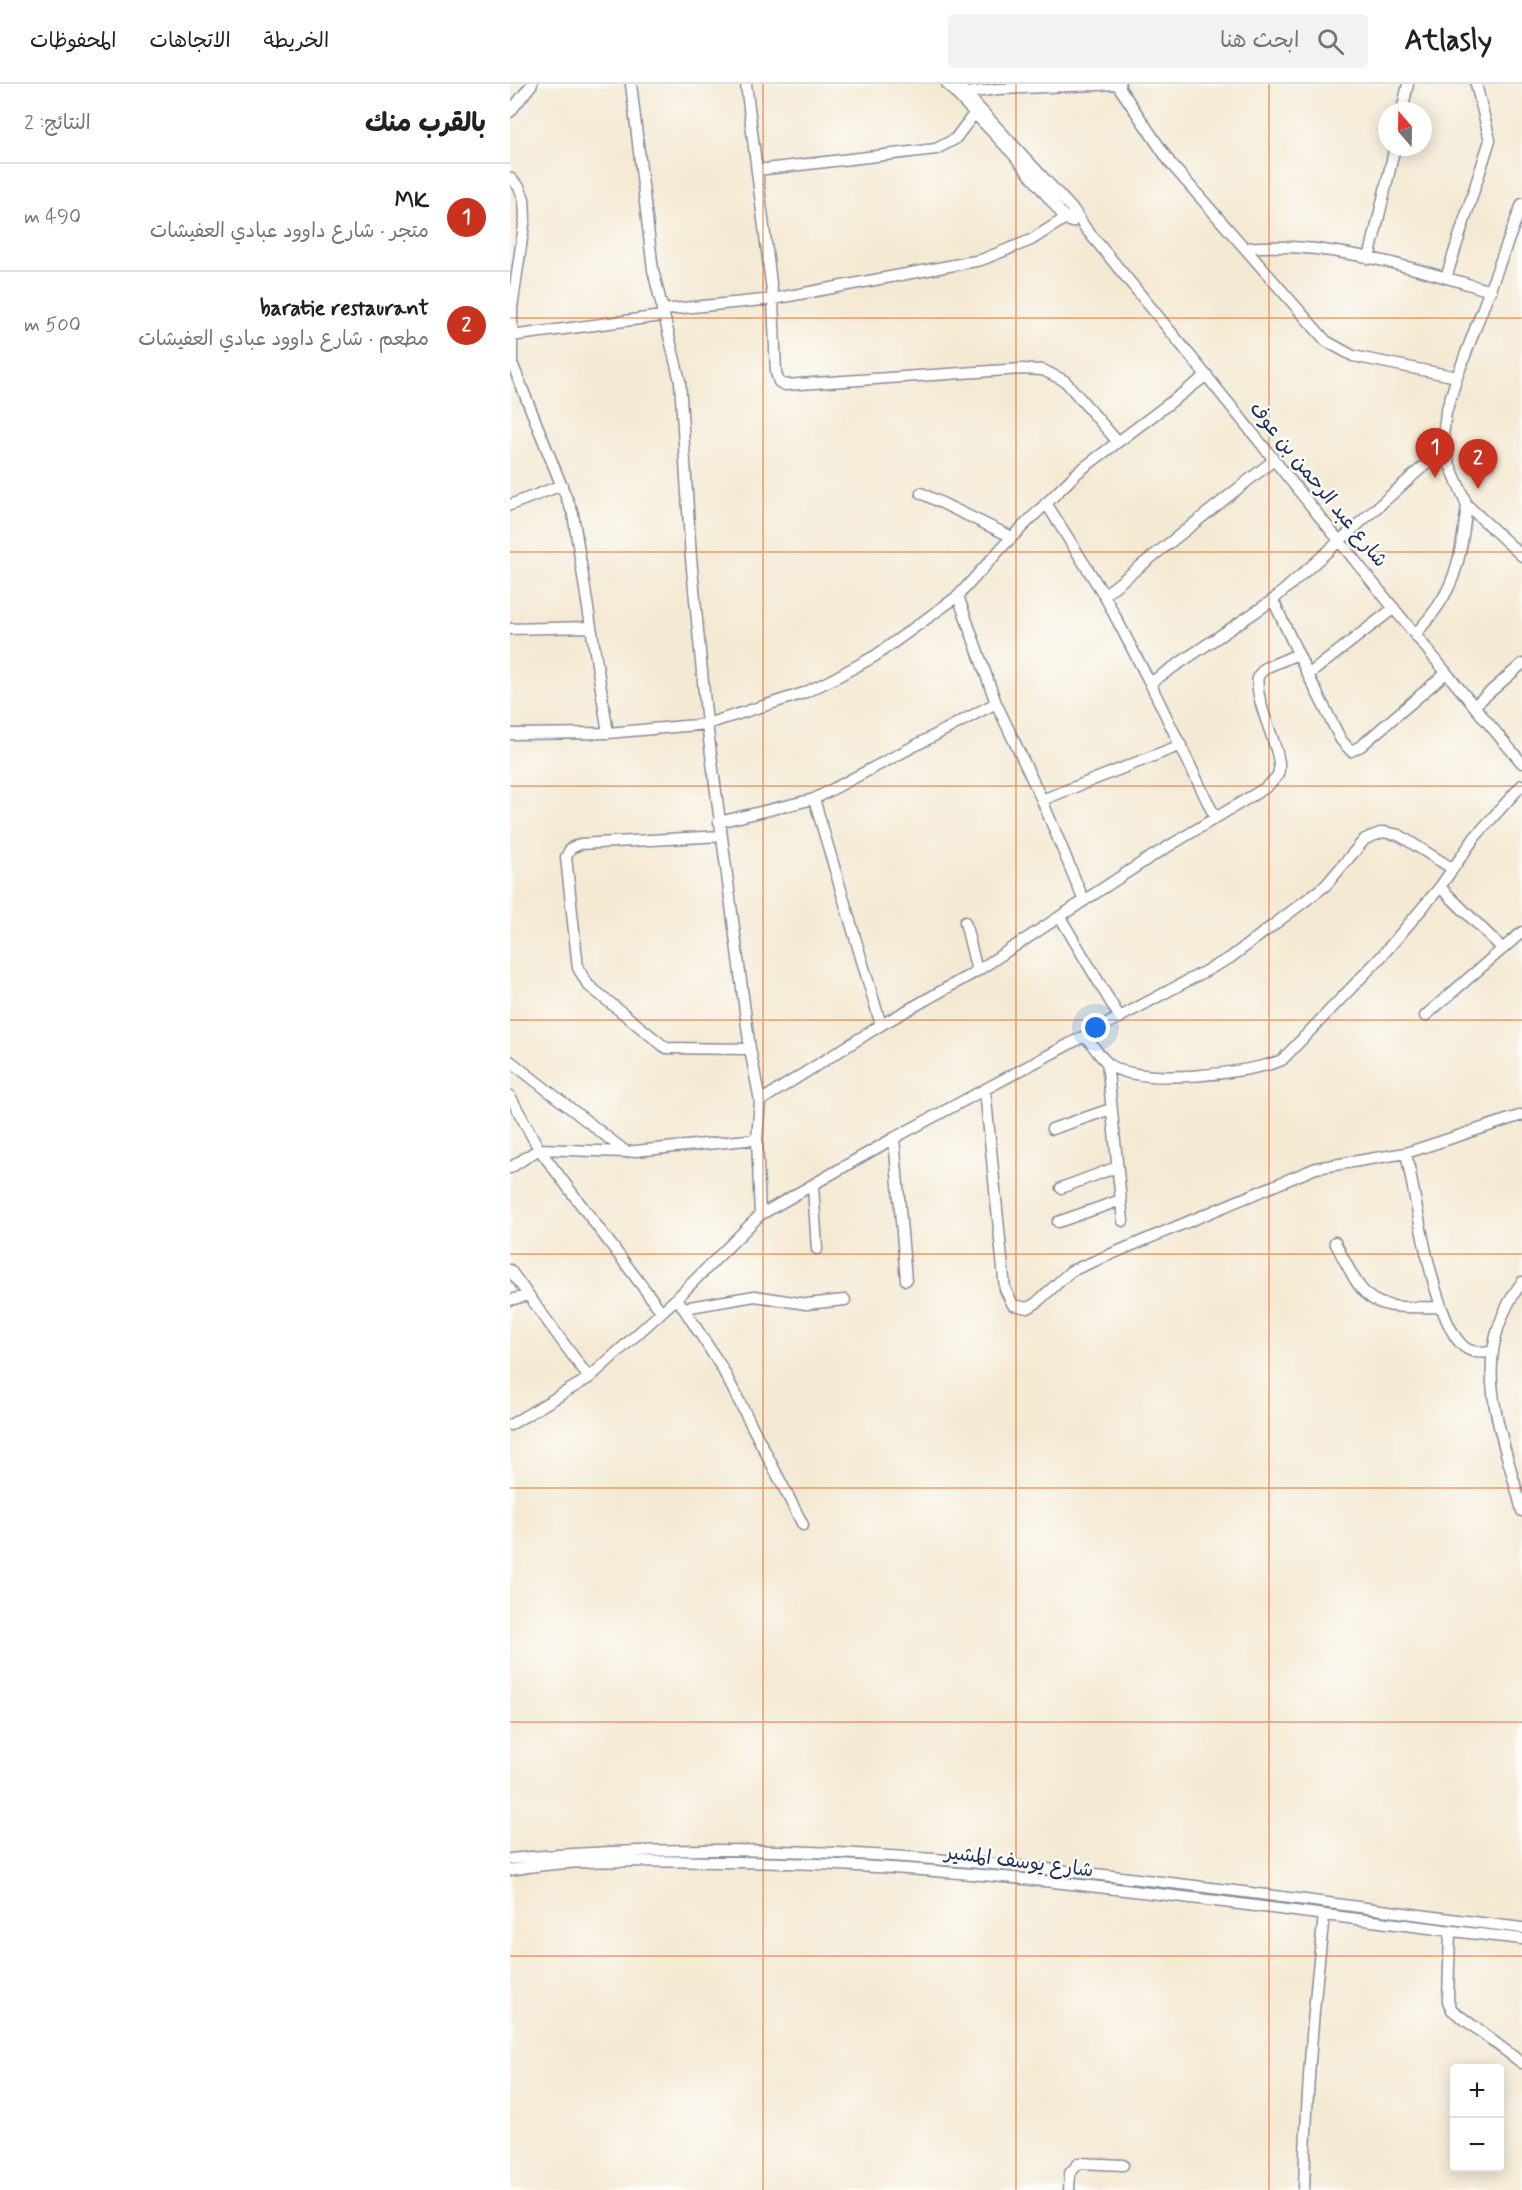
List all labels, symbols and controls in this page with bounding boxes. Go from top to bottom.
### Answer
search box [948,14,1368,68]
text: Atlasly [1404,23,1492,60]
icon: search [1314,25,1347,58]
text: المحفوظات [30,27,116,55]
text: الاتجاهات [149,27,231,55]
text: الخريطة [264,27,329,55]
text: ابحث هنا [1220,27,1299,55]
north arrow [1378,102,1432,156]
text: بالقرب منك [365,107,486,141]
text: النتائج: 2 [24,110,91,137]
text: MK [395,187,429,215]
text: 490 m [24,204,81,231]
text: 1 [462,204,471,231]
text: متجر · شارع داوود عبادي العفيشات [150,218,429,245]
text: baratie restaurant [260,295,429,323]
text: 500 m [24,312,81,339]
text: 2 [462,312,471,339]
text: مطعم · شارع داوود عبادي العفيشات [138,326,429,353]
street label: شارع عبد الرحمن بن عوف [1243,397,1393,573]
pin: 1 [1416,428,1454,478]
pin: 2 [1458,440,1498,489]
your location [1081,1013,1110,1042]
street label: شارع يوسف المشير [941,1839,1095,1885]
map controls [1450,2064,1504,2172]
button: + [1450,2064,1504,2118]
button: − [1450,2118,1504,2172]

